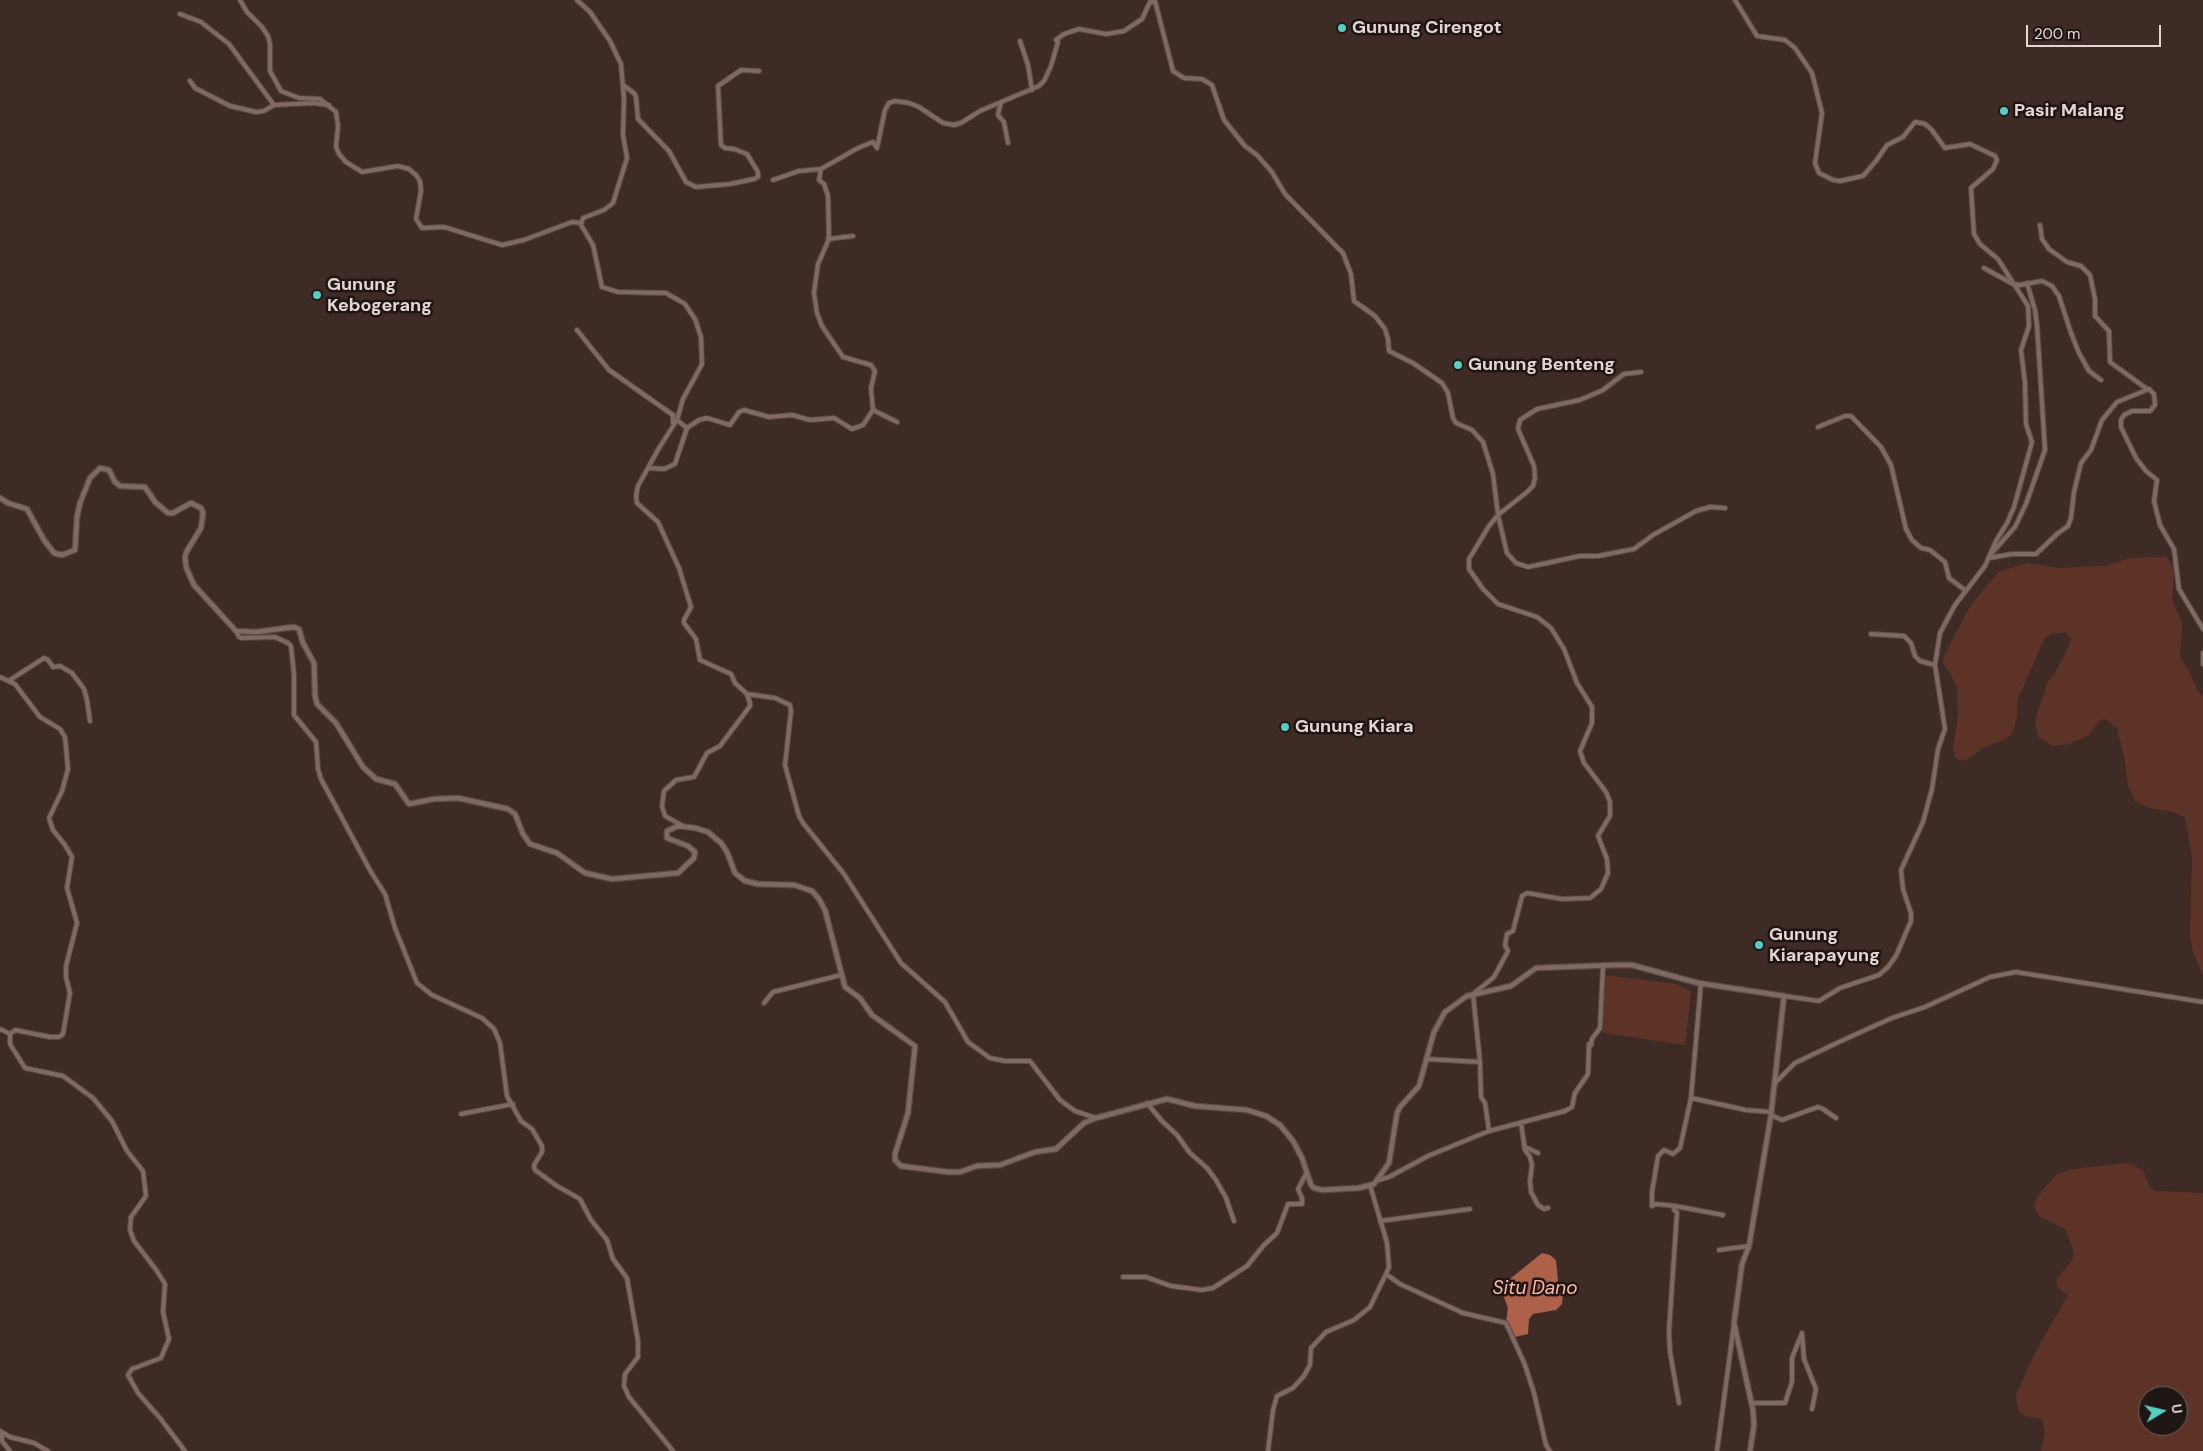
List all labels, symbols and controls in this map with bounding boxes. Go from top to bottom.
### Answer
scale bar [2028,15,2163,47]
place label: Gunung Cirengot [1352,17,1502,39]
marker: Gunung Cirengot [1336,22,1348,34]
text: 200 m [2034,24,2080,44]
place label: Pasir Malang [2014,100,2125,122]
marker: Pasir Malang [1998,105,2010,117]
place label: Gunung Kebogerang [327,274,432,316]
marker: Gunung Kebogerang [311,289,323,301]
place label: Gunung Benteng [1468,354,1615,376]
marker: Gunung Benteng [1452,359,1464,371]
place label: Gunung Kiara [1295,716,1413,738]
marker: Gunung Kiara [1279,721,1291,733]
place label: Gunung Kiarapayung [1769,924,1880,966]
marker: Gunung Kiarapayung [1753,939,1765,951]
water label: Situ Dano [1492,1278,1578,1300]
north arrow [2138,1386,2188,1436]
text: U [2167,1403,2186,1415]

